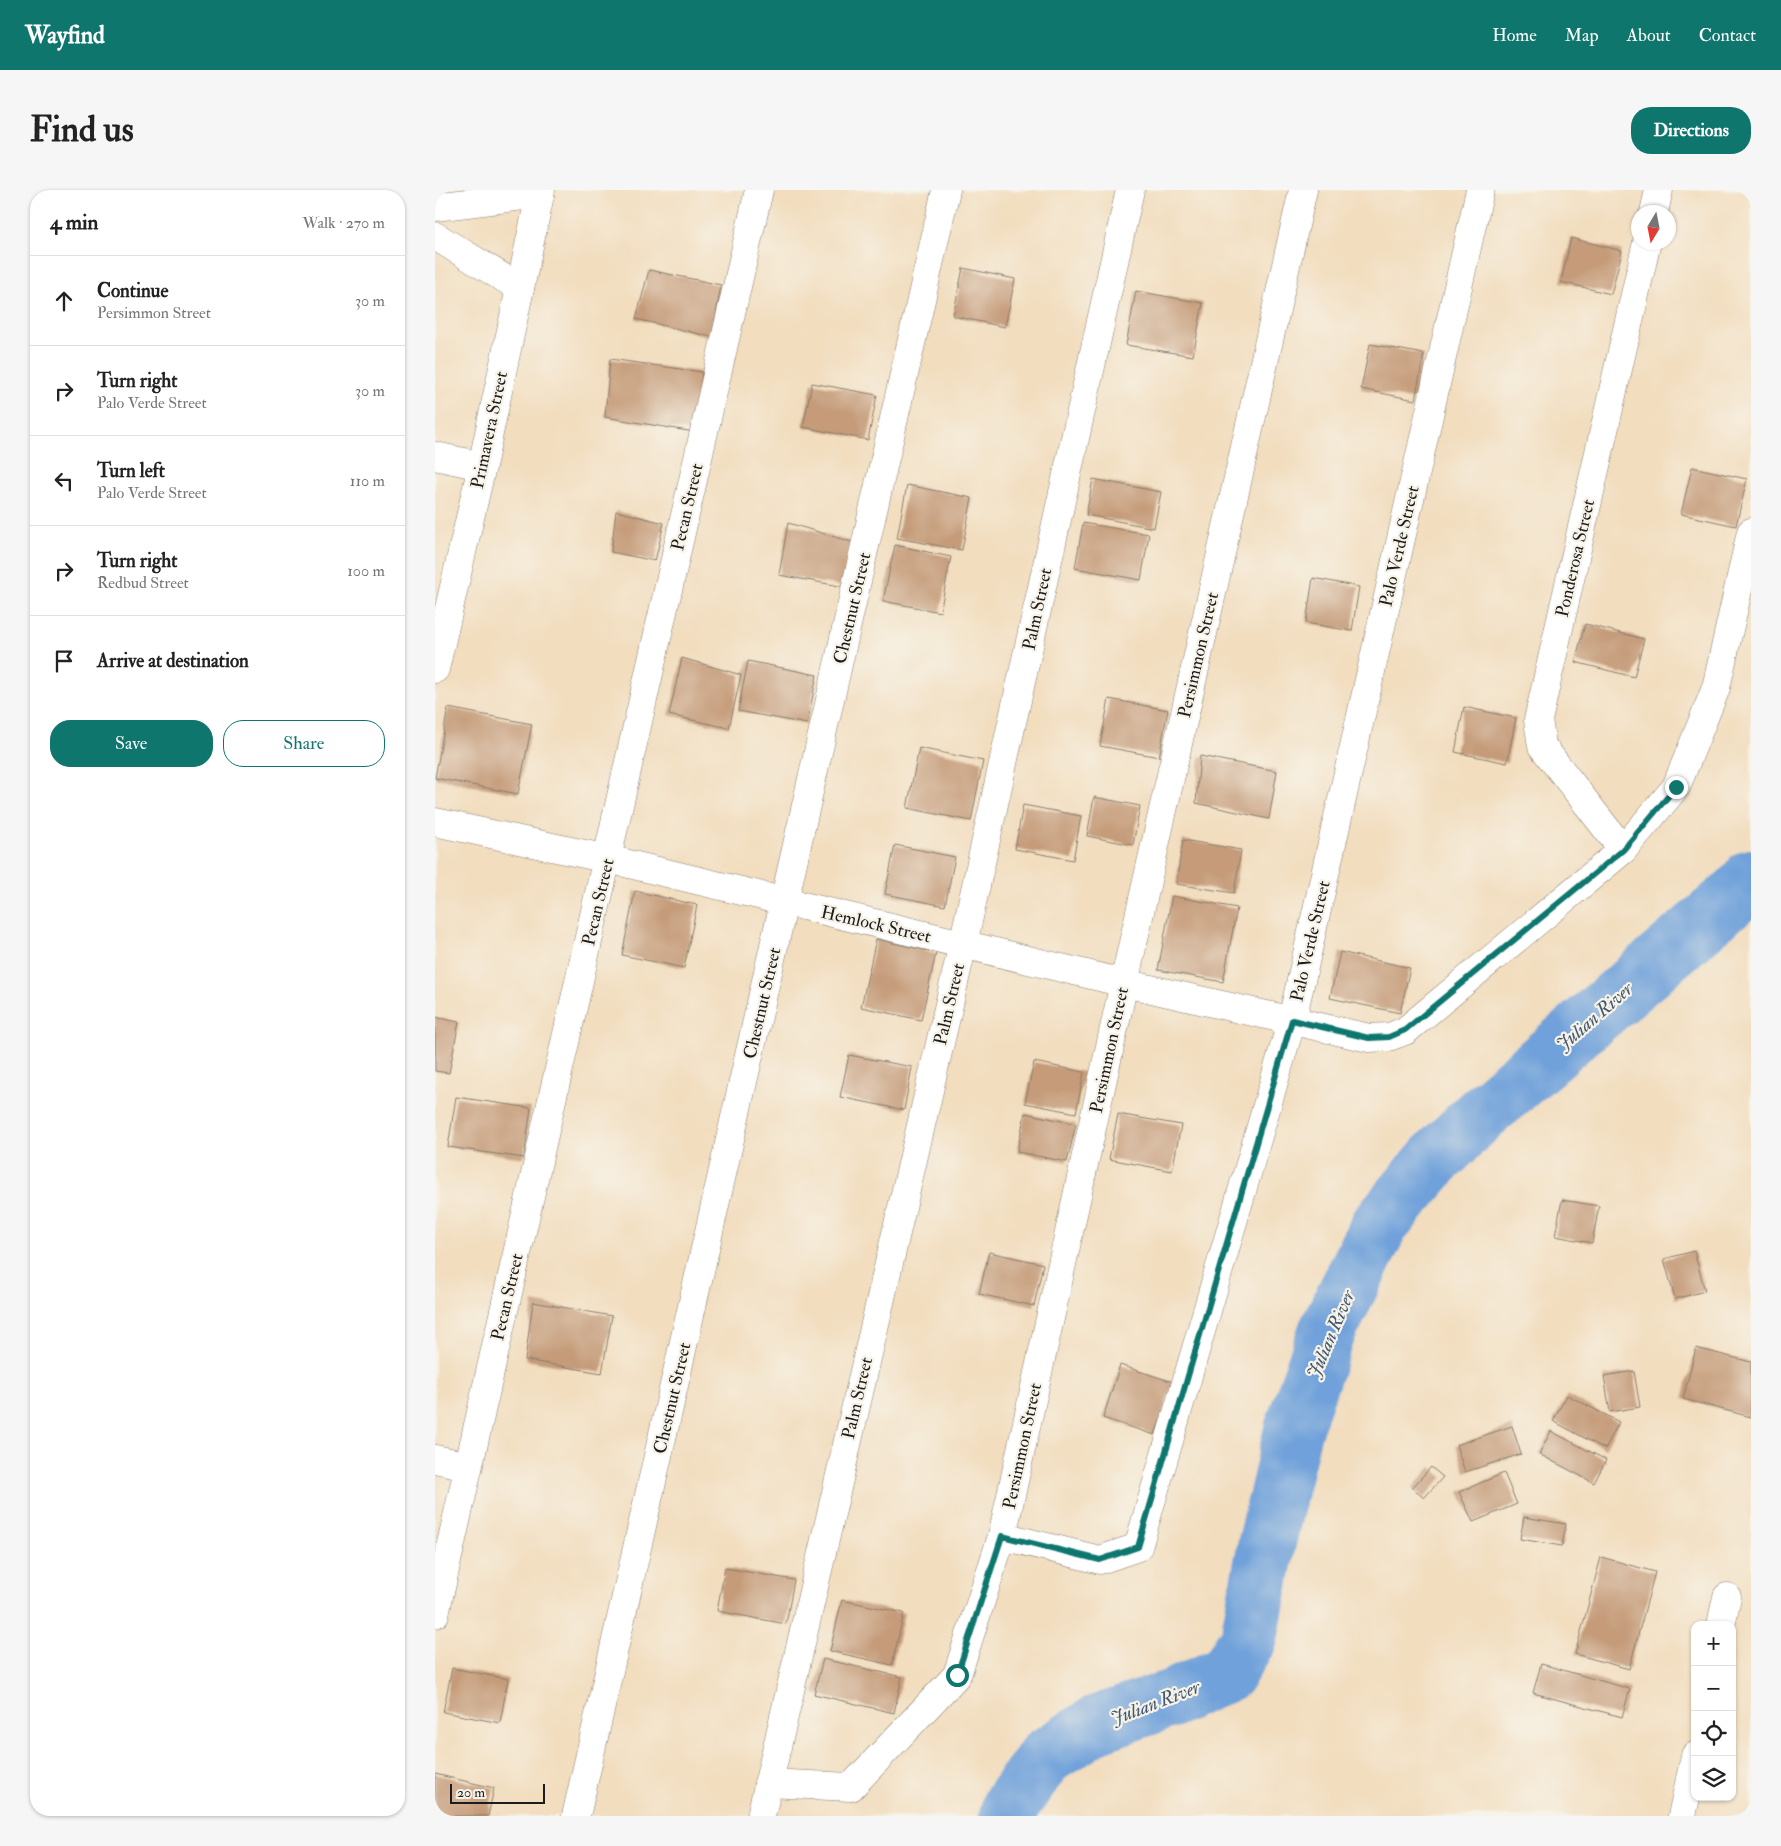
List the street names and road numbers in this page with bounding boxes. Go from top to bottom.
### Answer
street label: Primavera Street [466,369,513,491]
street label: Pecan Street [666,461,709,553]
street label: Palo Verde Street [1374,483,1425,609]
street label: Ponderosa Street [1551,497,1600,619]
street label: Chestnut Street [829,550,877,666]
street label: Palm Street [1018,566,1057,652]
street label: Persimmon Street [1173,590,1224,720]
street label: Pecan Street [577,856,620,948]
street label: Palo Verde Street [1285,878,1336,1004]
street label: Hemlock Street [819,901,933,948]
street label: Chestnut Street [739,945,787,1061]
street label: Palm Street [929,961,970,1047]
street label: Persimmon Street [1085,985,1134,1115]
street label: Pecan Street [486,1251,529,1343]
street label: Chestnut Street [649,1340,697,1456]
street label: Palm Street [837,1355,878,1441]
street label: Persimmon Street [998,1381,1047,1511]

